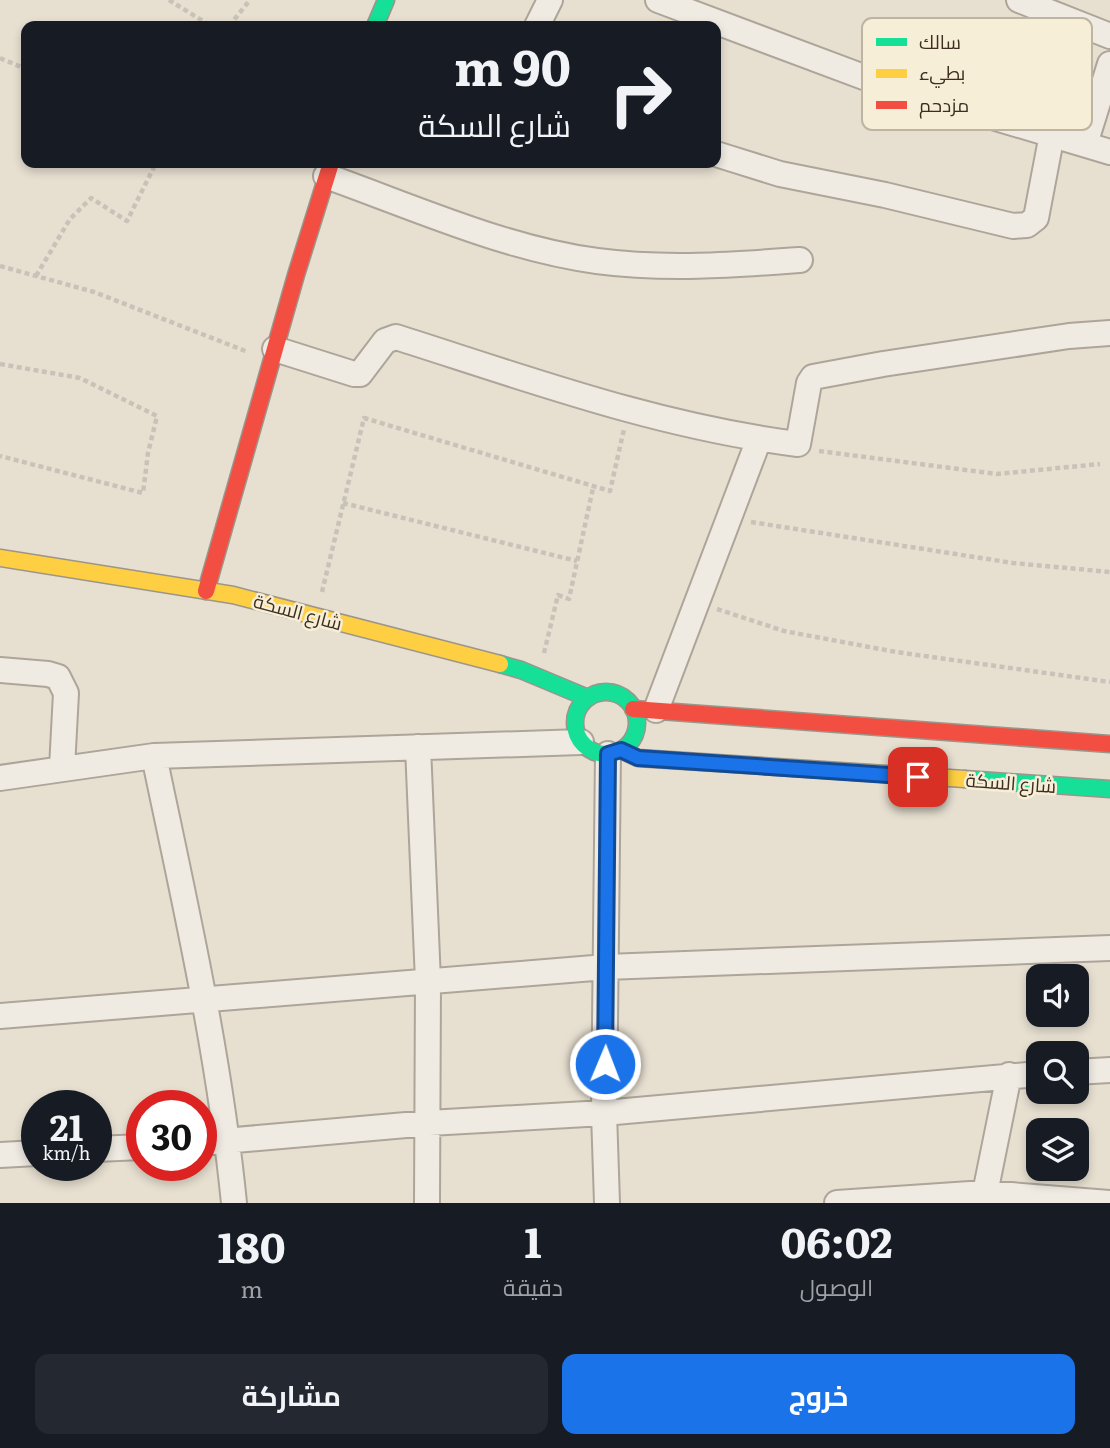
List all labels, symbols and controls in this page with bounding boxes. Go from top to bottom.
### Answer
legend [862,18,1092,130]
text: سالك [919,27,961,55]
text: 90 m [454,28,571,101]
icon: right [595,49,686,140]
text: بطيء [919,58,965,88]
text: مزدحم [919,90,969,119]
text: شارع السكة [418,99,571,147]
street label: شارع السكة [251,586,346,637]
pin [888,747,948,807]
icon: arrive [899,758,937,796]
street label: شارع السكة [965,765,1057,800]
map controls [1026,964,1089,1181]
button: sound [1026,964,1089,1027]
position arrow [568,1027,642,1101]
button: search [1026,1041,1089,1104]
speed limit sign: 30 [126,1090,217,1181]
text: 21 [50,1100,83,1152]
button: layers [1026,1118,1089,1181]
text: km/h [43,1139,90,1166]
text: 1 [524,1209,542,1271]
text: 06:02 [780,1209,892,1271]
text: 180 [218,1214,286,1276]
text: دقيقة [503,1269,563,1303]
text: الوصول [800,1269,873,1303]
text: m [240,1271,263,1305]
button: مشاركة [35,1354,548,1434]
button: خروج [562,1354,1075,1434]

